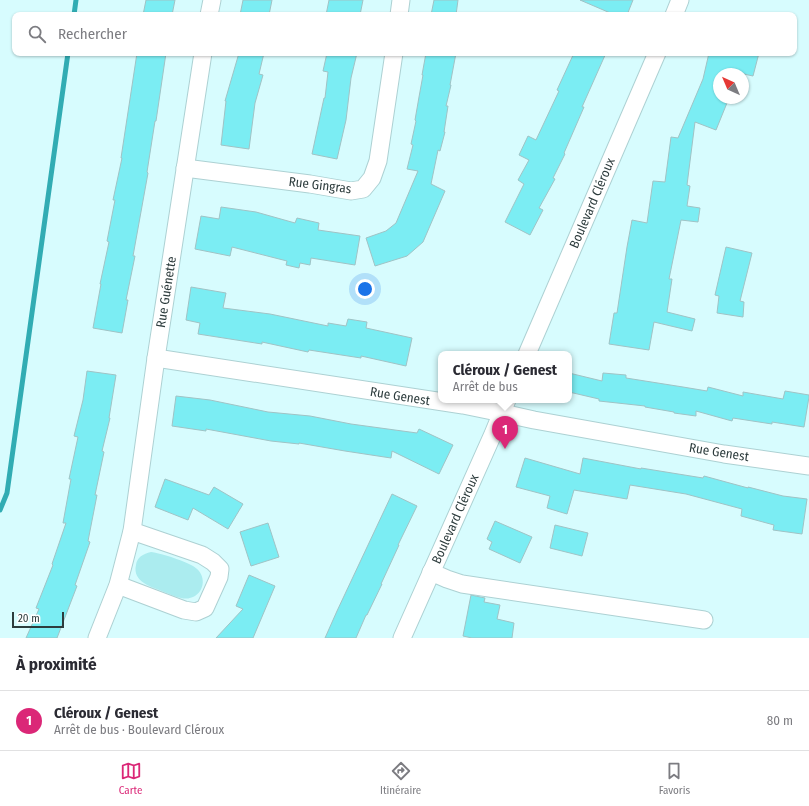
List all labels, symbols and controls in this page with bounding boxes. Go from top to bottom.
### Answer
search box [12,12,797,56]
icon: search [26,23,48,45]
text: Rechercher [58,25,127,43]
north arrow [713,68,749,104]
street label: Boulevard Cléroux [566,155,618,250]
street label: Rue Gingras [288,174,353,196]
street label: Rue Guénette [153,255,179,329]
your location [355,279,375,299]
popup [438,351,572,403]
text: Cléroux / Genest [453,361,557,379]
text: Arrêt de bus [453,379,518,394]
street label: Rue Genest [369,384,432,408]
pin: 1 [492,416,518,449]
street label: Rue Genest [688,440,751,464]
street label: Boulevard Cléroux [429,472,482,566]
scale bar [12,610,64,629]
text: 20 m [18,612,40,625]
text: À proximité [16,654,97,675]
text: Cléroux / Genest [54,704,158,722]
text: 1 [26,713,32,728]
text: 80 m [767,713,793,728]
text: Arrêt de bus · Boulevard Cléroux [54,722,224,737]
tab: Carte [119,760,142,797]
tab: Itinéraire [380,760,421,797]
tab: Favoris [659,760,690,797]

